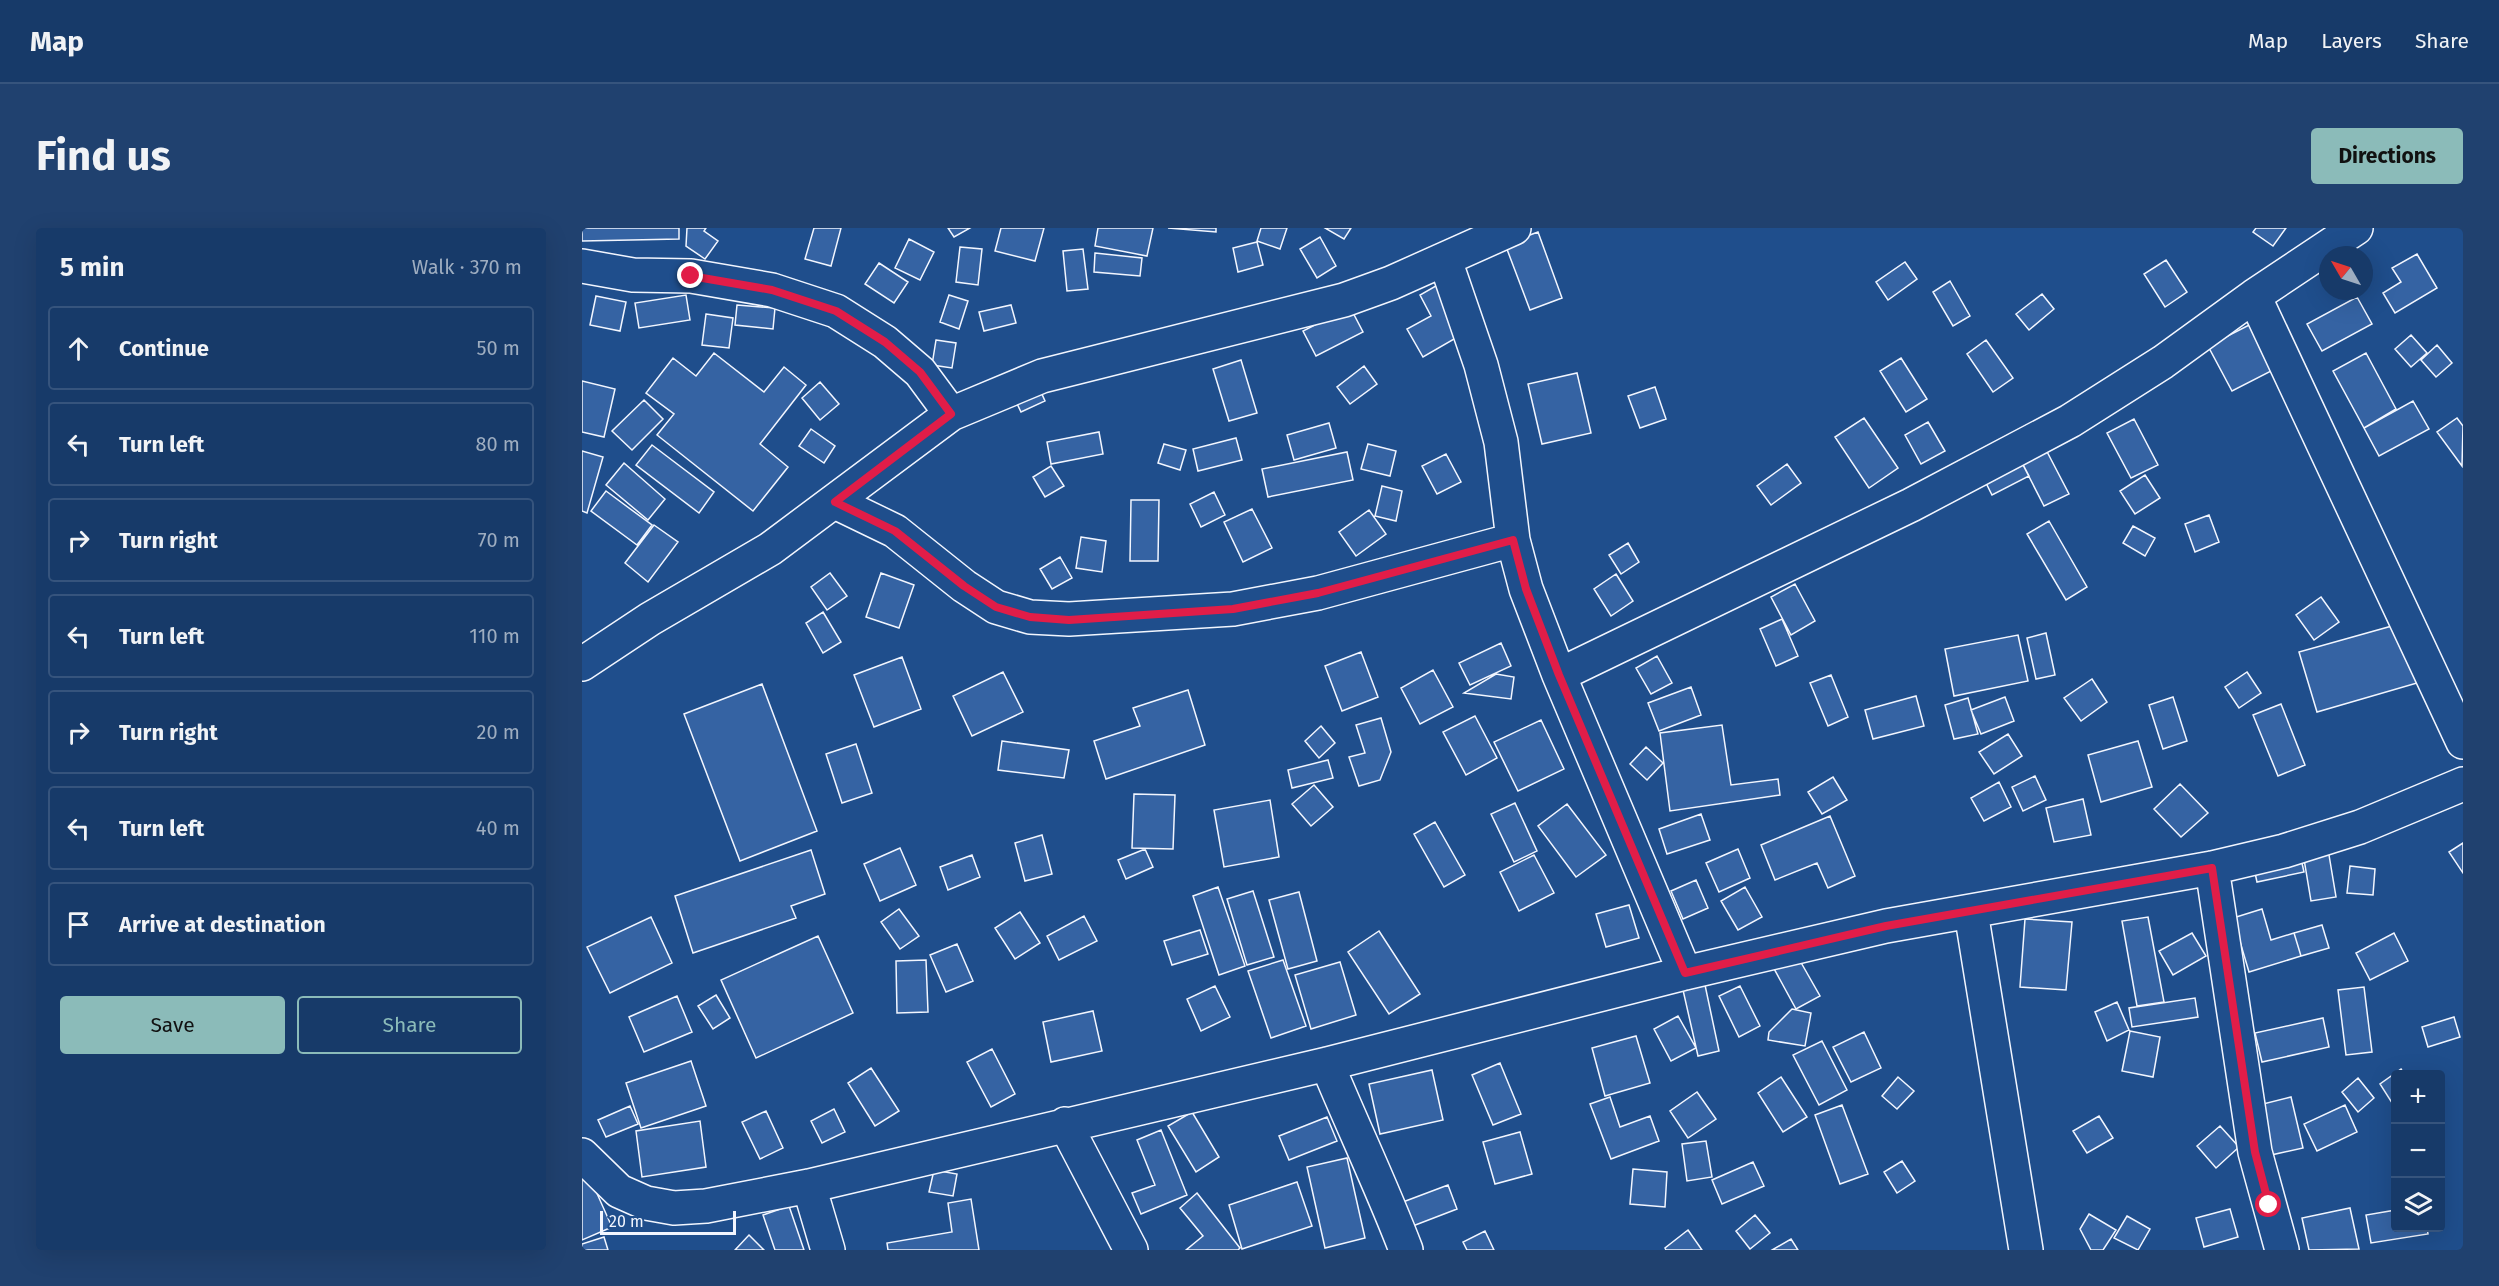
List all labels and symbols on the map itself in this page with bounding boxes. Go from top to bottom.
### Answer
north arrow [2319,246,2373,300]
route end [677,262,703,288]
route start [2255,1191,2281,1217]
scale bar [600,1208,736,1236]

